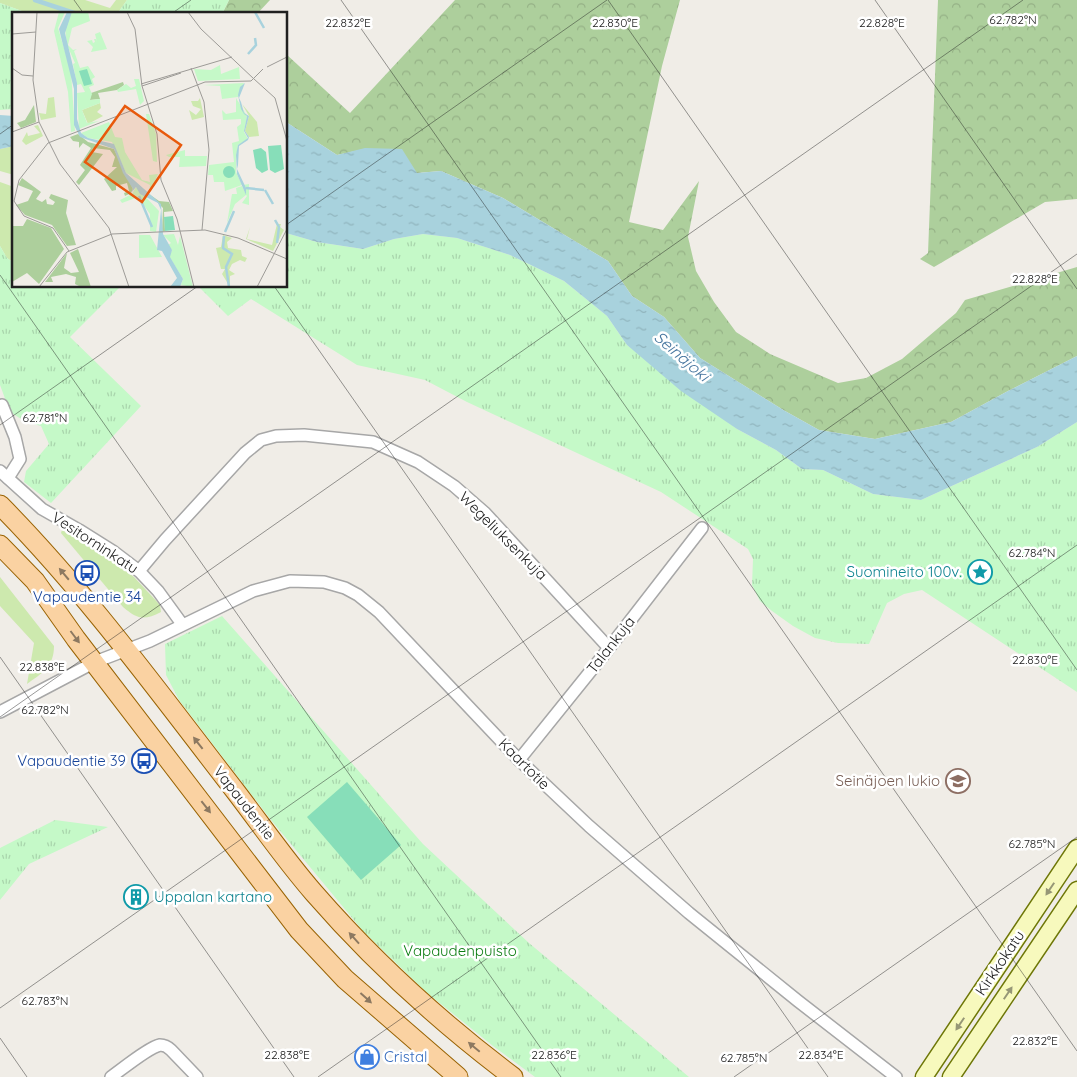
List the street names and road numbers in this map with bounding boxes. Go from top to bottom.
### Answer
street label: Wegeliuksenkuja [455,488,551,584]
street label: Vesitorninkatu [48,508,142,578]
street label: Talankuja [582,612,639,677]
street label: Kaartotie [495,734,554,793]
street label: Vapaudentie [210,762,279,843]
street label: Kirkkokatu [971,927,1028,999]

